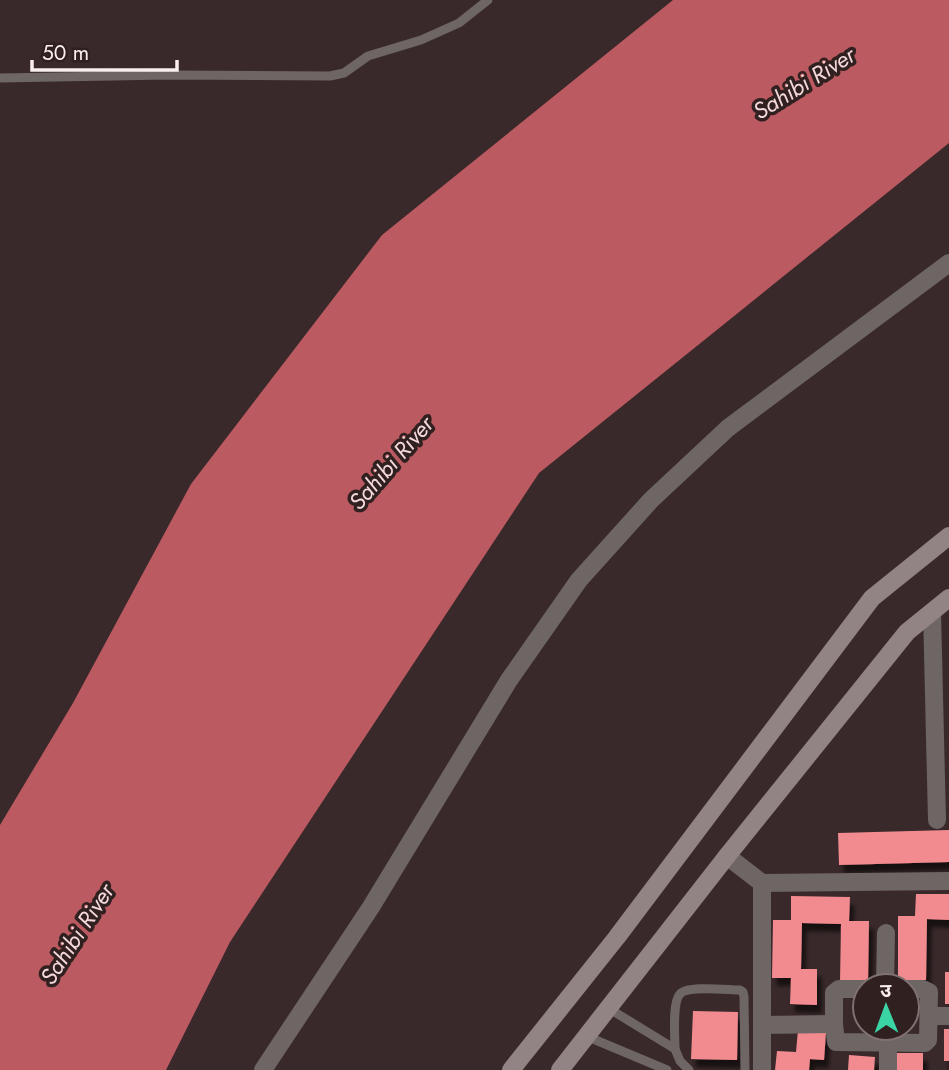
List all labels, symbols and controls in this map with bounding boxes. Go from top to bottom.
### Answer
scale bar [32,28,177,72]
water label: Sahibi River [746,37,863,128]
text: 50 m [42,38,89,68]
water label: Sahibi River [341,408,442,517]
water label: Sahibi River [31,875,123,991]
north arrow [851,972,921,1042]
text: उ [880,977,892,1004]

